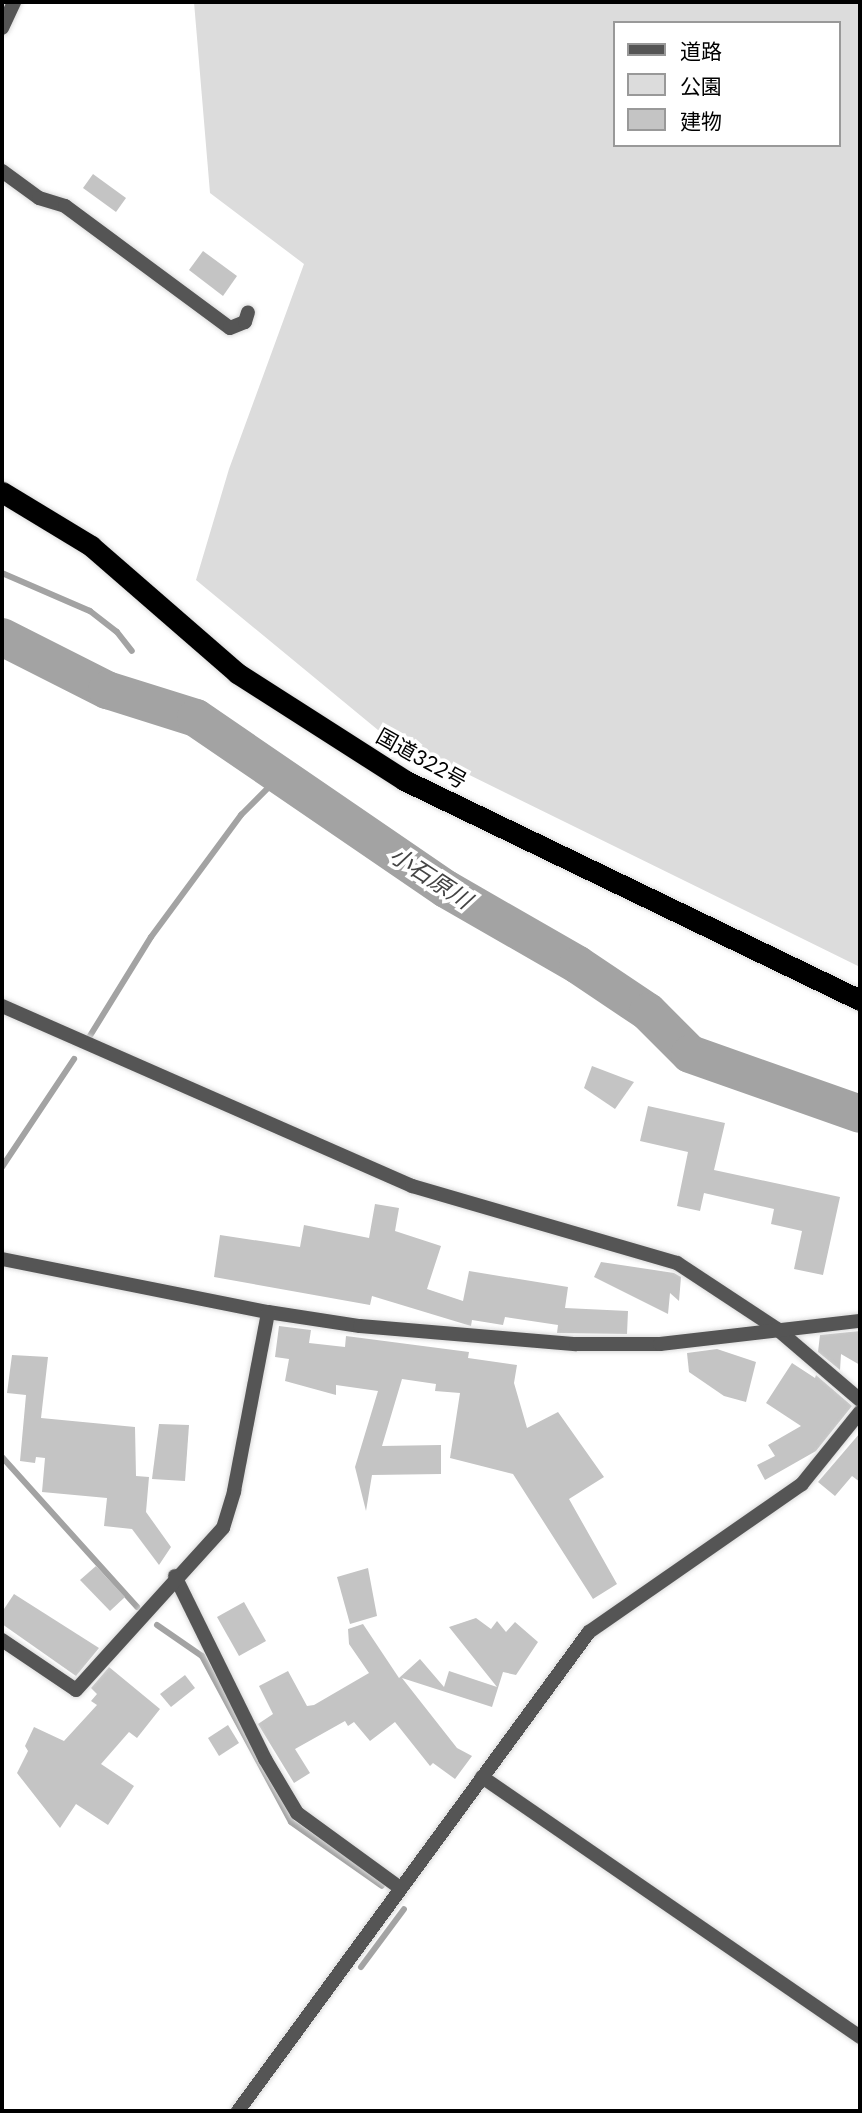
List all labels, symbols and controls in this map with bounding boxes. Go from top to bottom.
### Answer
legend [614,21,841,147]
text: 道路 [680,38,722,63]
text: 公園 [680,73,722,98]
text: 建物 [680,108,722,133]
street label: 国道322号 [372,723,472,793]
water label: 小石原川 [385,840,477,914]

